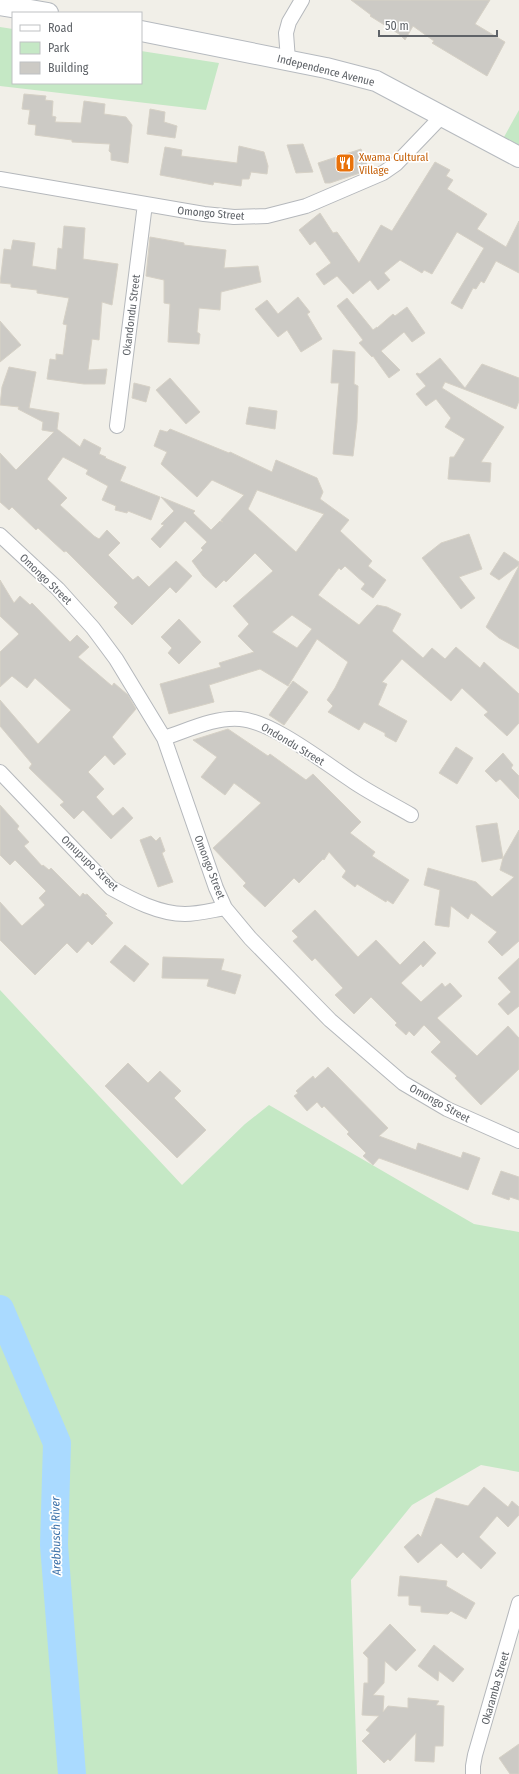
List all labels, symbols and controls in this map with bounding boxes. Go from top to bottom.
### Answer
legend [12,12,142,84]
scale bar [379,12,497,38]
text: 50 m [385,19,409,33]
text: Road [48,21,73,35]
text: Park [48,41,70,55]
street label: Independence Avenue [276,52,376,89]
text: Building [48,61,89,75]
place label: Xwama Cultural Village [359,151,428,177]
restaurant icon: Xwama Cultural Village [334,152,356,174]
street label: Omongo Street [177,204,245,223]
street label: Okandondu Street [120,273,143,356]
street label: Omongo Street [17,551,75,608]
street label: Ondondu Street [259,720,327,769]
street label: Omupupo Street [59,833,121,894]
street label: Omongo Street [191,833,228,901]
street label: Omongo Street [407,1081,473,1126]
water label: Arebbusch River [48,1496,64,1576]
street label: Okaramba Street [479,1650,512,1726]

